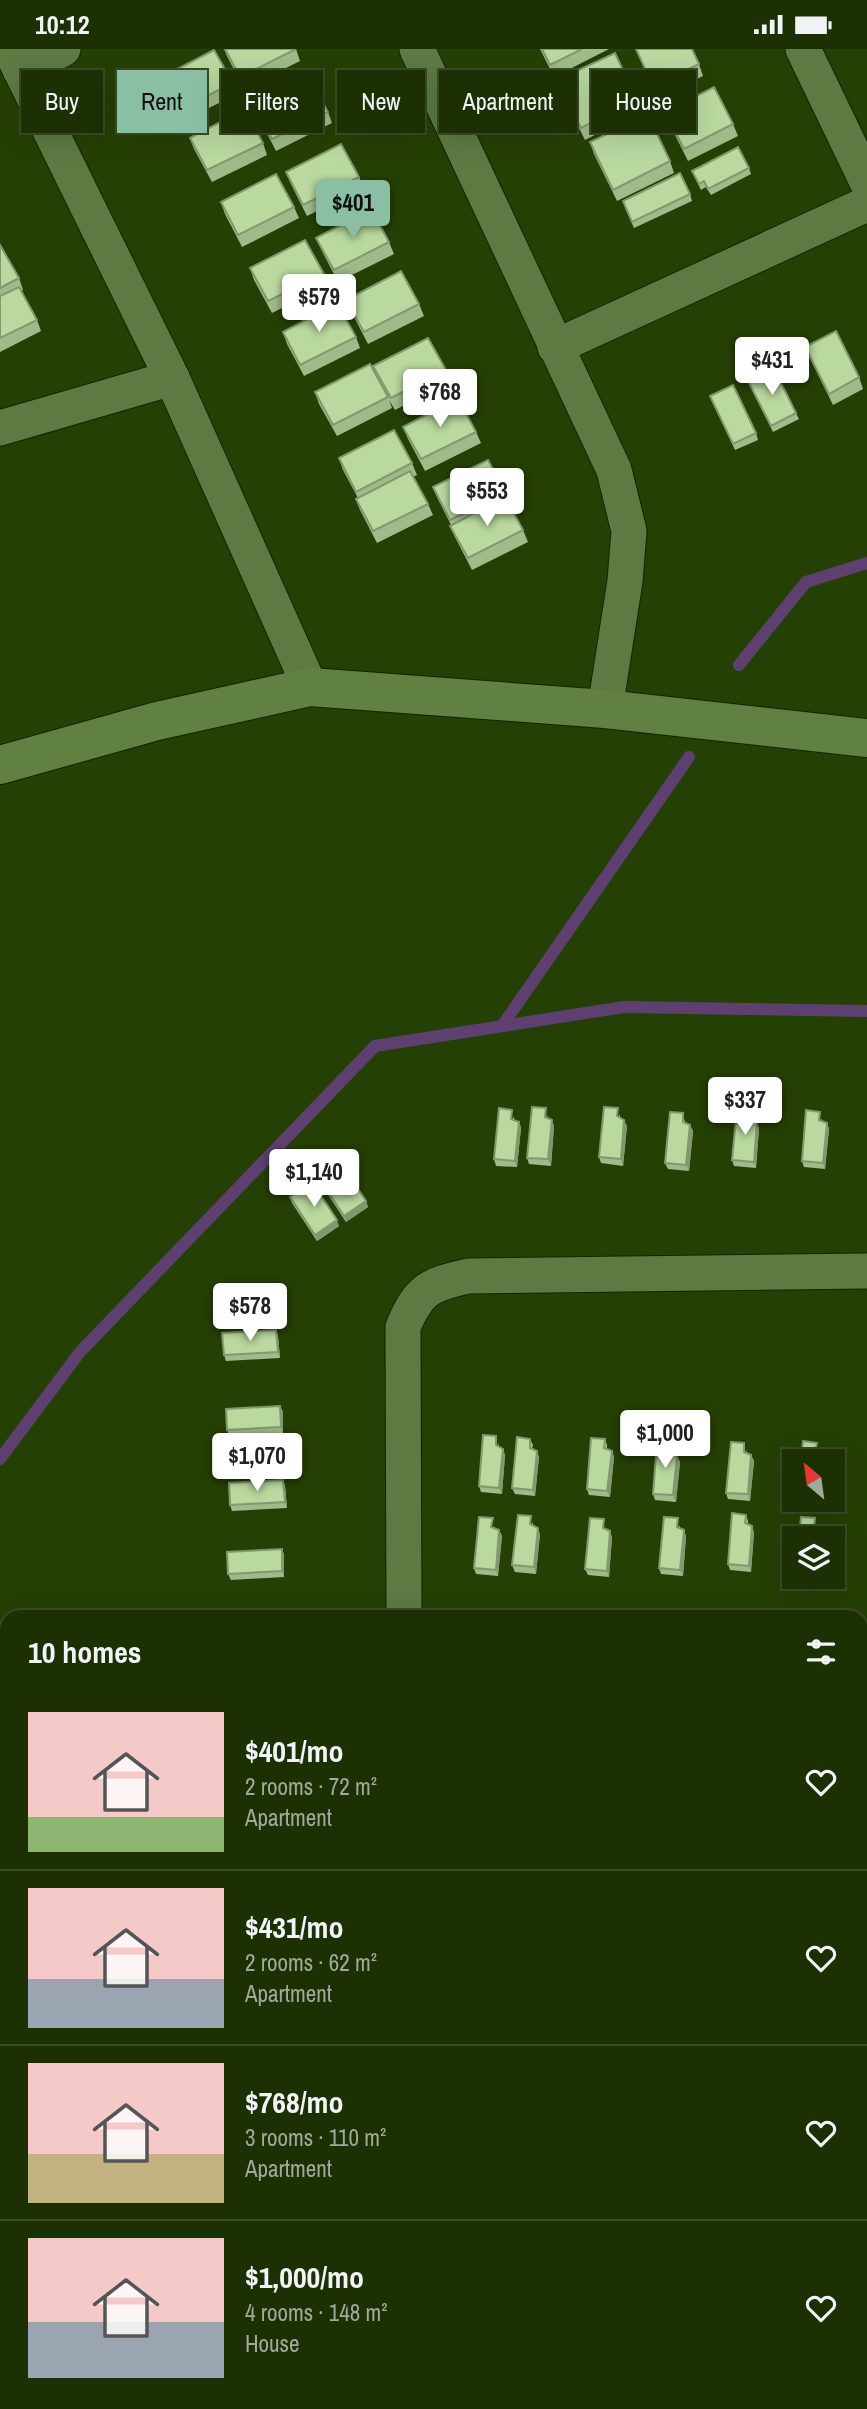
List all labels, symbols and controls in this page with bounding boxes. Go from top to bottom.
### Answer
text: 10:12 [35,7,90,42]
chip: Buy [21,70,103,133]
chip: Rent [117,70,207,133]
chip: Filters [221,70,323,133]
chip: New [337,70,425,133]
chip: Apartment [439,70,577,133]
chip: House [591,70,696,133]
pin: $401 [312,181,394,240]
text: $401 [332,187,374,218]
pin: $579 [278,275,360,334]
text: $579 [298,281,340,312]
pin: $431 [731,337,813,397]
text: $431 [751,344,793,375]
pin: $768 [399,369,481,429]
text: $768 [419,376,461,407]
pin: $553 [446,469,528,528]
text: $553 [466,475,508,506]
pin: $337 [704,1077,786,1137]
text: $337 [724,1084,766,1115]
pin: $1,140 [257,1149,371,1209]
text: $1,140 [285,1156,343,1187]
pin: $578 [209,1283,291,1343]
text: $578 [229,1290,271,1321]
pin: $1,000 [608,1411,722,1470]
text: $1,000 [636,1417,694,1448]
pin: $1,070 [200,1433,314,1493]
text: $1,070 [228,1440,286,1471]
north arrow [782,1449,845,1512]
map controls [782,1449,845,1589]
button: layers [782,1526,845,1589]
text: 10 homes [28,1632,142,1672]
icon: filters [802,1633,840,1671]
text: $401/mo [245,1731,343,1771]
icon: home [84,1740,168,1824]
icon: heart [802,1763,840,1801]
text: 2 rooms · 72 m² [245,1771,377,1802]
text: Apartment [245,1802,332,1833]
text: $431/mo [245,1907,343,1947]
icon: home [84,1916,168,2000]
icon: heart [802,1939,840,1977]
text: 2 rooms · 62 m² [245,1947,377,1978]
text: Apartment [245,1978,332,2009]
text: $768/mo [245,2082,343,2122]
icon: home [84,2091,168,2175]
icon: heart [802,2114,840,2152]
text: 3 rooms · 110 m² [245,2122,386,2153]
text: Apartment [245,2153,332,2184]
text: $1,000/mo [245,2257,364,2297]
icon: home [84,2266,168,2350]
icon: heart [802,2289,840,2327]
text: 4 rooms · 148 m² [245,2297,388,2328]
text: House [245,2328,300,2359]

